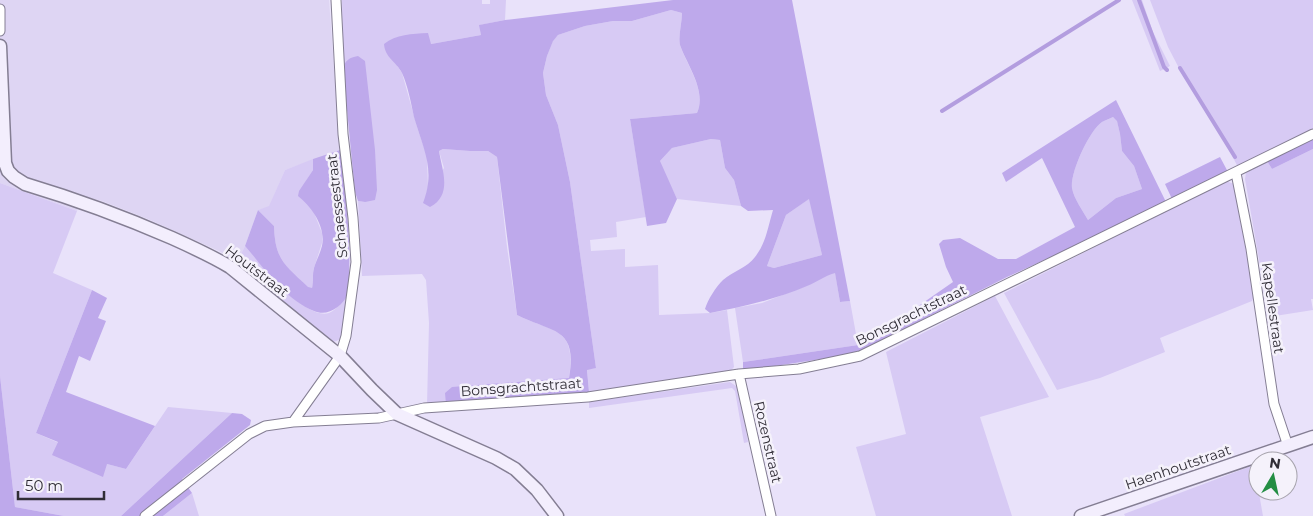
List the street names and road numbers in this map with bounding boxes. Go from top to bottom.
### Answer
street label: Schaessestraat [323,153,351,259]
street label: Houtstraat [222,241,293,301]
street label: Kapellestraat [1258,261,1288,355]
street label: Bonsgrachtstraat [853,280,970,350]
street label: Bonsgrachtstraat [460,374,582,400]
street label: Rozenstraat [750,399,786,485]
street label: Haenhoutstraat [1123,440,1234,494]

